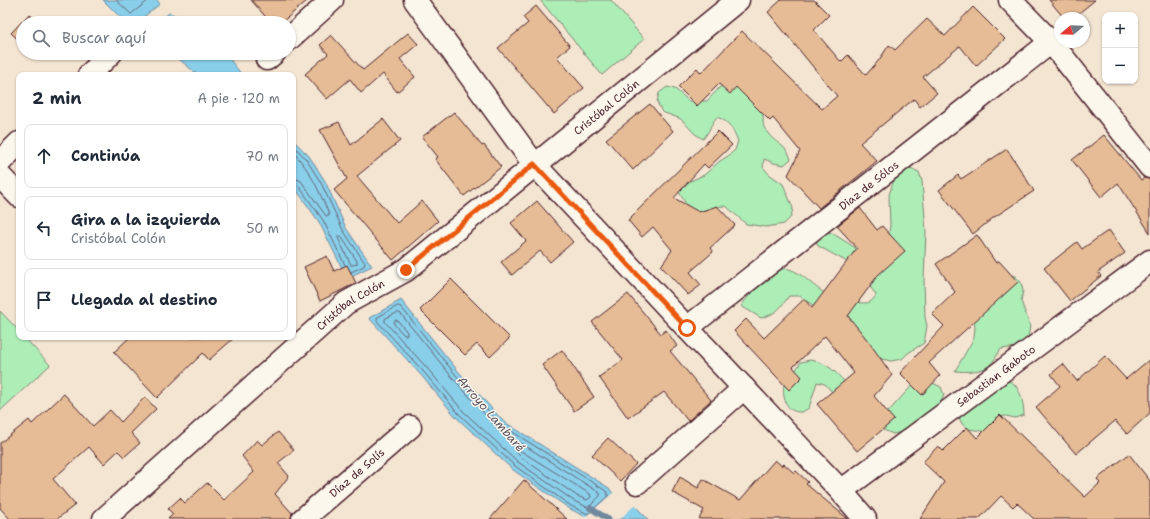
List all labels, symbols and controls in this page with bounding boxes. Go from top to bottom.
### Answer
north arrow [1054,12,1090,48]
map controls [1102,12,1138,84]
button: + [1102,12,1138,48]
search box [16,16,296,60]
icon: search [30,27,52,49]
text: Buscar aquí [62,28,146,48]
button: − [1102,48,1138,84]
street label: Cristóbal Colón [570,76,642,138]
text: 2 min [32,87,82,109]
text: A pie · 120 m [197,90,280,107]
icon: ahead [33,145,55,167]
text: Continúa [71,146,140,166]
text: 70 m [245,148,279,165]
street label: Diaz de Sólos [836,157,902,213]
text: Gira a la izquierda [71,210,220,230]
icon: left [33,217,55,239]
text: 50 m [246,220,279,237]
text: Cristóbal Colón [71,230,166,247]
route end [397,261,415,279]
street label: Cristóbal Colón [313,276,387,334]
icon: arrive [33,289,55,311]
text: Llegada al destino [71,290,218,310]
route start [678,319,696,337]
street label: Sebastian Gaboto [953,341,1039,410]
water label: Arroyo Lambaré [454,373,528,455]
street label: Díaz de Solís [326,445,388,501]

